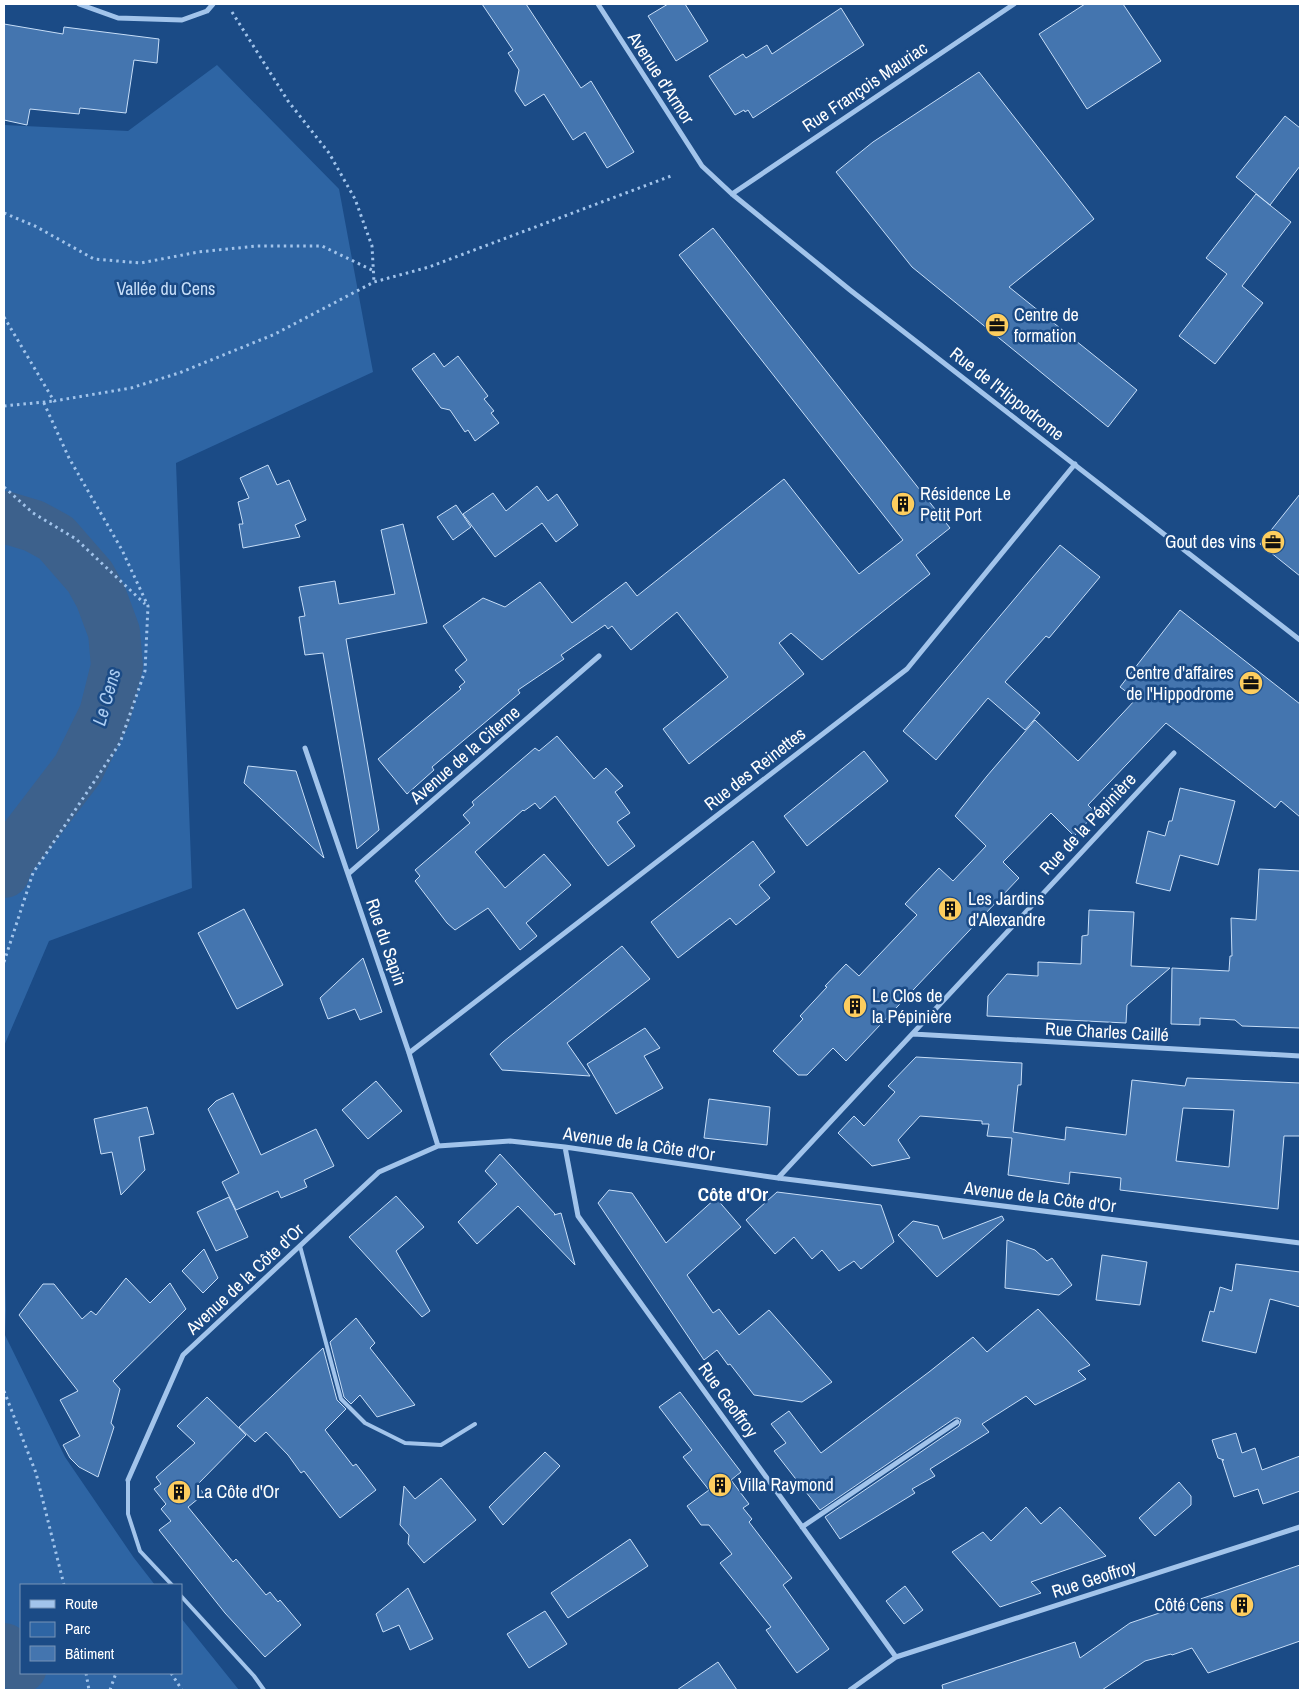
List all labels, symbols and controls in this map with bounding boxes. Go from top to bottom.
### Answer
street label: Avenue d'Armor [622,26,701,129]
street label: Rue François Mauriac [797,35,932,138]
park label: Vallée du Cens [116,276,216,301]
place label: Centre de formation [1014,302,1079,348]
office icon: Centre de formation [984,312,1010,338]
street label: Rue de l'Hippodrome [945,341,1070,446]
place label: Résidence Le Petit Port [920,481,1011,527]
building icon: Résidence Le Petit Port [890,491,916,517]
place label: Gout des vins [1165,529,1256,554]
office icon: Gout des vins [1260,529,1286,555]
place label: Centre d'affaires de l'Hippodrome [1126,660,1234,706]
water label: Le Cens [86,665,127,728]
office icon: Centre d'affaires de l'Hippodrome [1238,670,1264,696]
street label: Avenue de la Citerne [403,700,525,810]
street label: Rue des Reinettes [699,721,811,816]
street label: Rue de la Pépinière [1034,767,1142,880]
place label: Les Jardins d'Alexandre [968,886,1046,932]
street label: Rue du Sapin [360,895,413,989]
building icon: Les Jardins d'Alexandre [937,896,963,922]
place label: Le Clos de la Pépinière [872,983,952,1029]
building icon: Le Clos de la Pépinière [842,993,868,1019]
street label: Rue Charles Caillé [1045,1016,1170,1047]
street label: Avenue de la Côte d'Or [561,1120,717,1167]
street label: Avenue de la Côte d'Or [962,1175,1117,1218]
district label: Côte d'Or [698,1181,768,1207]
street label: Avenue de la Côte d'Or [180,1217,309,1341]
street label: Rue Geoffroy [693,1357,765,1443]
building icon: Villa Raymond [707,1472,733,1498]
place label: Villa Raymond [738,1472,834,1497]
building icon: La Côte d'Or [166,1479,192,1505]
place label: La Côte d'Or [196,1479,279,1504]
street label: Rue Geoffroy [1048,1553,1140,1604]
legend [20,1584,182,1674]
place label: Côté Cens [1154,1592,1224,1617]
building icon: Côté Cens [1229,1592,1255,1618]
text: Route [65,1593,98,1614]
text: Parc [65,1618,90,1639]
text: Bâtiment [65,1643,115,1664]

